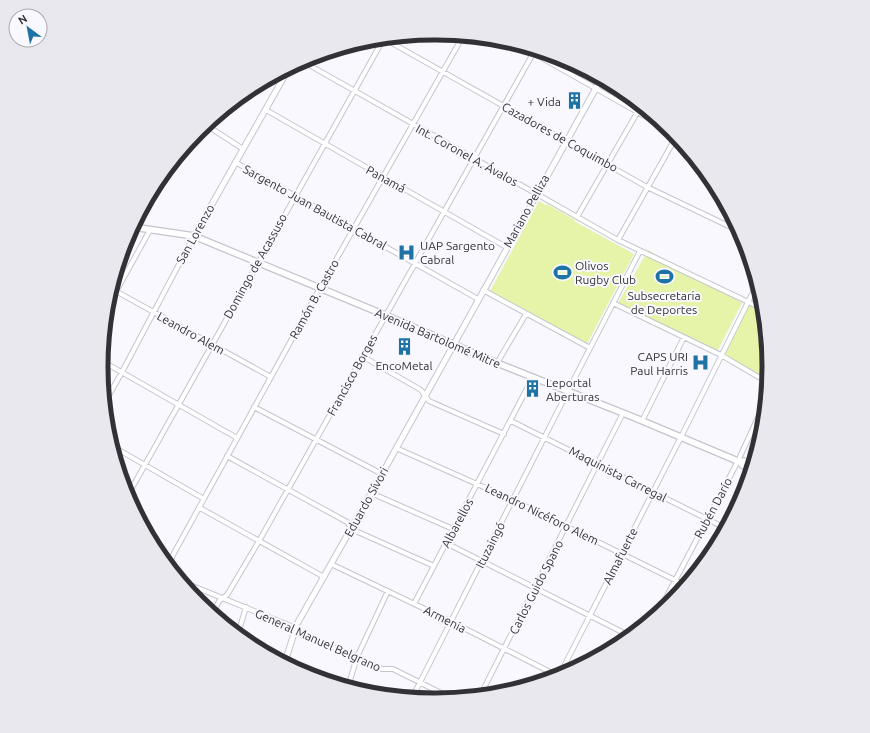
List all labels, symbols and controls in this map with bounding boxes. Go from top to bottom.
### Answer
north arrow [8,8,48,48]
text: N [16,12,29,27]
building icon: + Vida [564,91,584,111]
place label: + Vida [527,95,561,108]
street label: Cazadores de Coquimbo [500,100,620,174]
street label: Int. Coronel A. Ávalos [414,122,520,188]
street label: Sargento Juan Bautista Cabral [241,162,389,252]
street label: Panamá [364,163,408,195]
street label: Mariano Pelliza [501,172,551,250]
street label: San Lorenzo [173,202,217,266]
street label: Domingo de Acassuso [221,211,289,321]
place label: UAP Sargento Cabral [420,239,495,266]
hospital icon: UAP Sargento Cabral [397,242,417,262]
street label: Ramón B. Castro [287,257,341,341]
place label: Olivos Rugby Club [575,259,636,286]
sports icon: Olivos Rugby Club [552,262,572,282]
sports icon: Subsecretaria de Deportes [654,266,674,286]
place label: Subsecretaria de Deportes [627,289,701,316]
street label: Avenida Bartolomé Mitre [373,306,503,370]
street label: Leandro Alem [155,309,227,357]
street label: Francisco Borges [324,332,380,418]
building icon: EncoMetal [394,336,414,356]
place label: CAPS URI Paul Harris [630,350,688,377]
hospital icon: CAPS URI Paul Harris [691,353,711,373]
place label: EncoMetal [375,359,433,372]
place label: Leportal Aberturas [546,376,599,403]
building icon: Leportal Aberturas [523,379,543,399]
street label: Maquinista Carregal [567,444,669,504]
street label: Eduardo Sívori [342,465,391,539]
street label: Rubén Darío [692,476,734,540]
street label: Leandro Nicéforo Alem [483,481,601,547]
street label: Albarellos [439,496,475,550]
street label: Ituzaingó [473,520,507,570]
street label: Almafuerte [600,526,640,586]
street label: Carlos Guido Spano [507,538,565,636]
street label: Armenia [422,603,468,635]
street label: General Manuel Belgrano [253,606,383,674]

